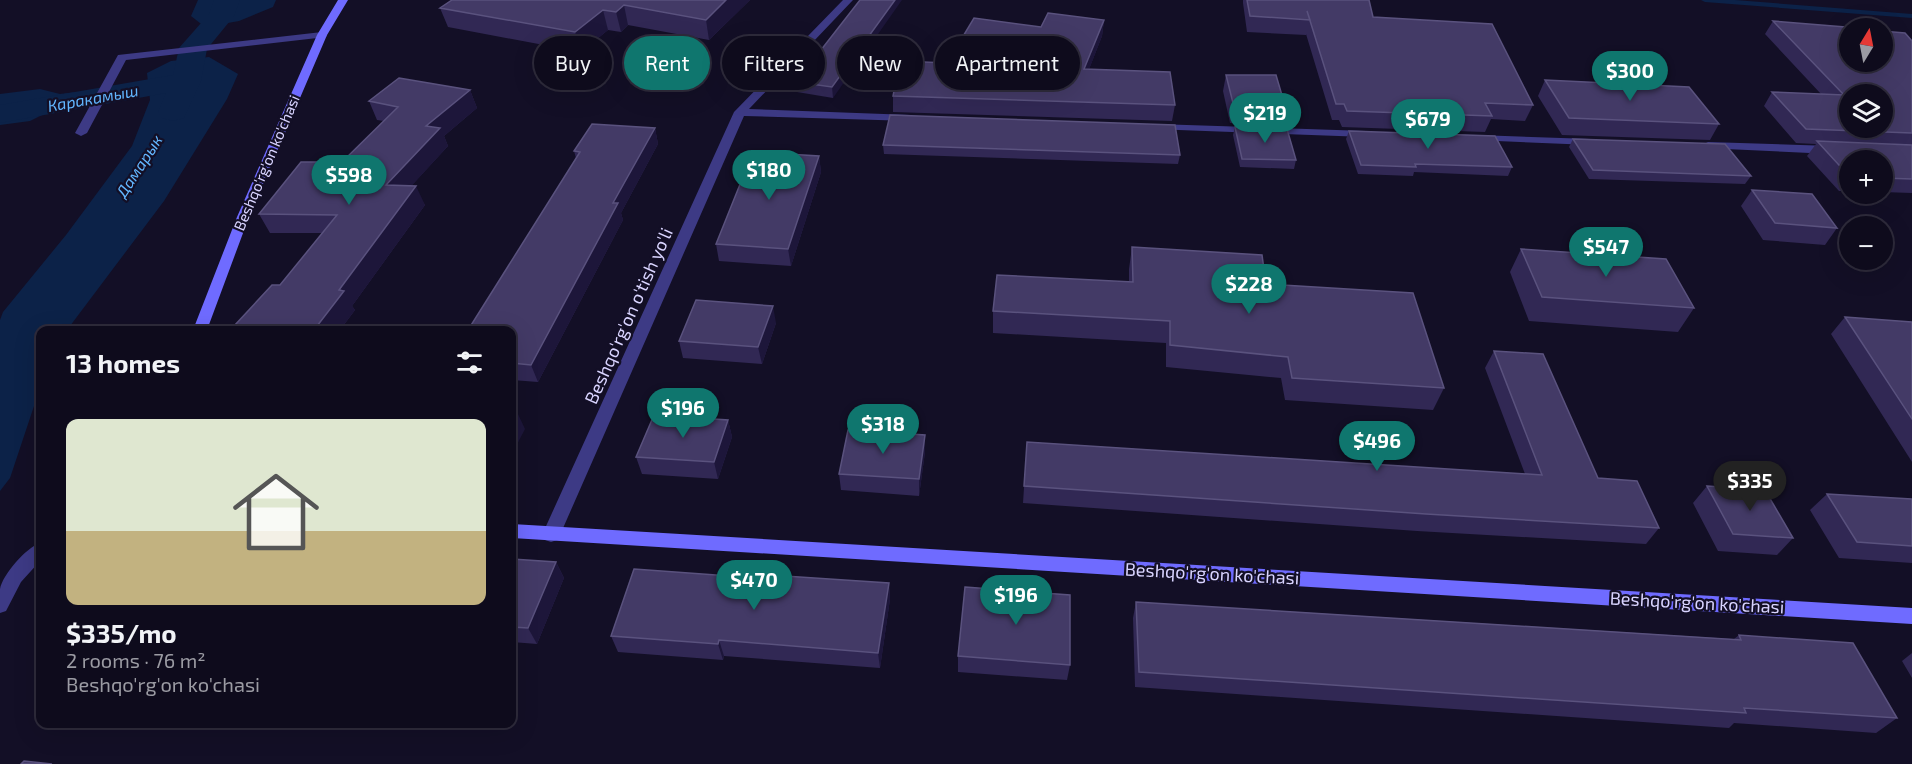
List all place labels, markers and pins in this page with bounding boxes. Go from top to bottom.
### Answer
pin: $300 [1594,51,1666,102]
pin: $219 [1229,93,1301,144]
pin: $679 [1392,99,1464,150]
pin: $180 [733,150,805,201]
pin: $598 [313,155,385,206]
pin: $547 [1570,227,1642,278]
pin: $228 [1213,264,1285,315]
pin: $196 [647,388,719,439]
pin: $318 [847,404,919,455]
pin: $496 [1341,421,1413,472]
pin: $335 [1714,461,1786,512]
pin: $470 [718,560,790,611]
pin: $196 [980,575,1052,626]

